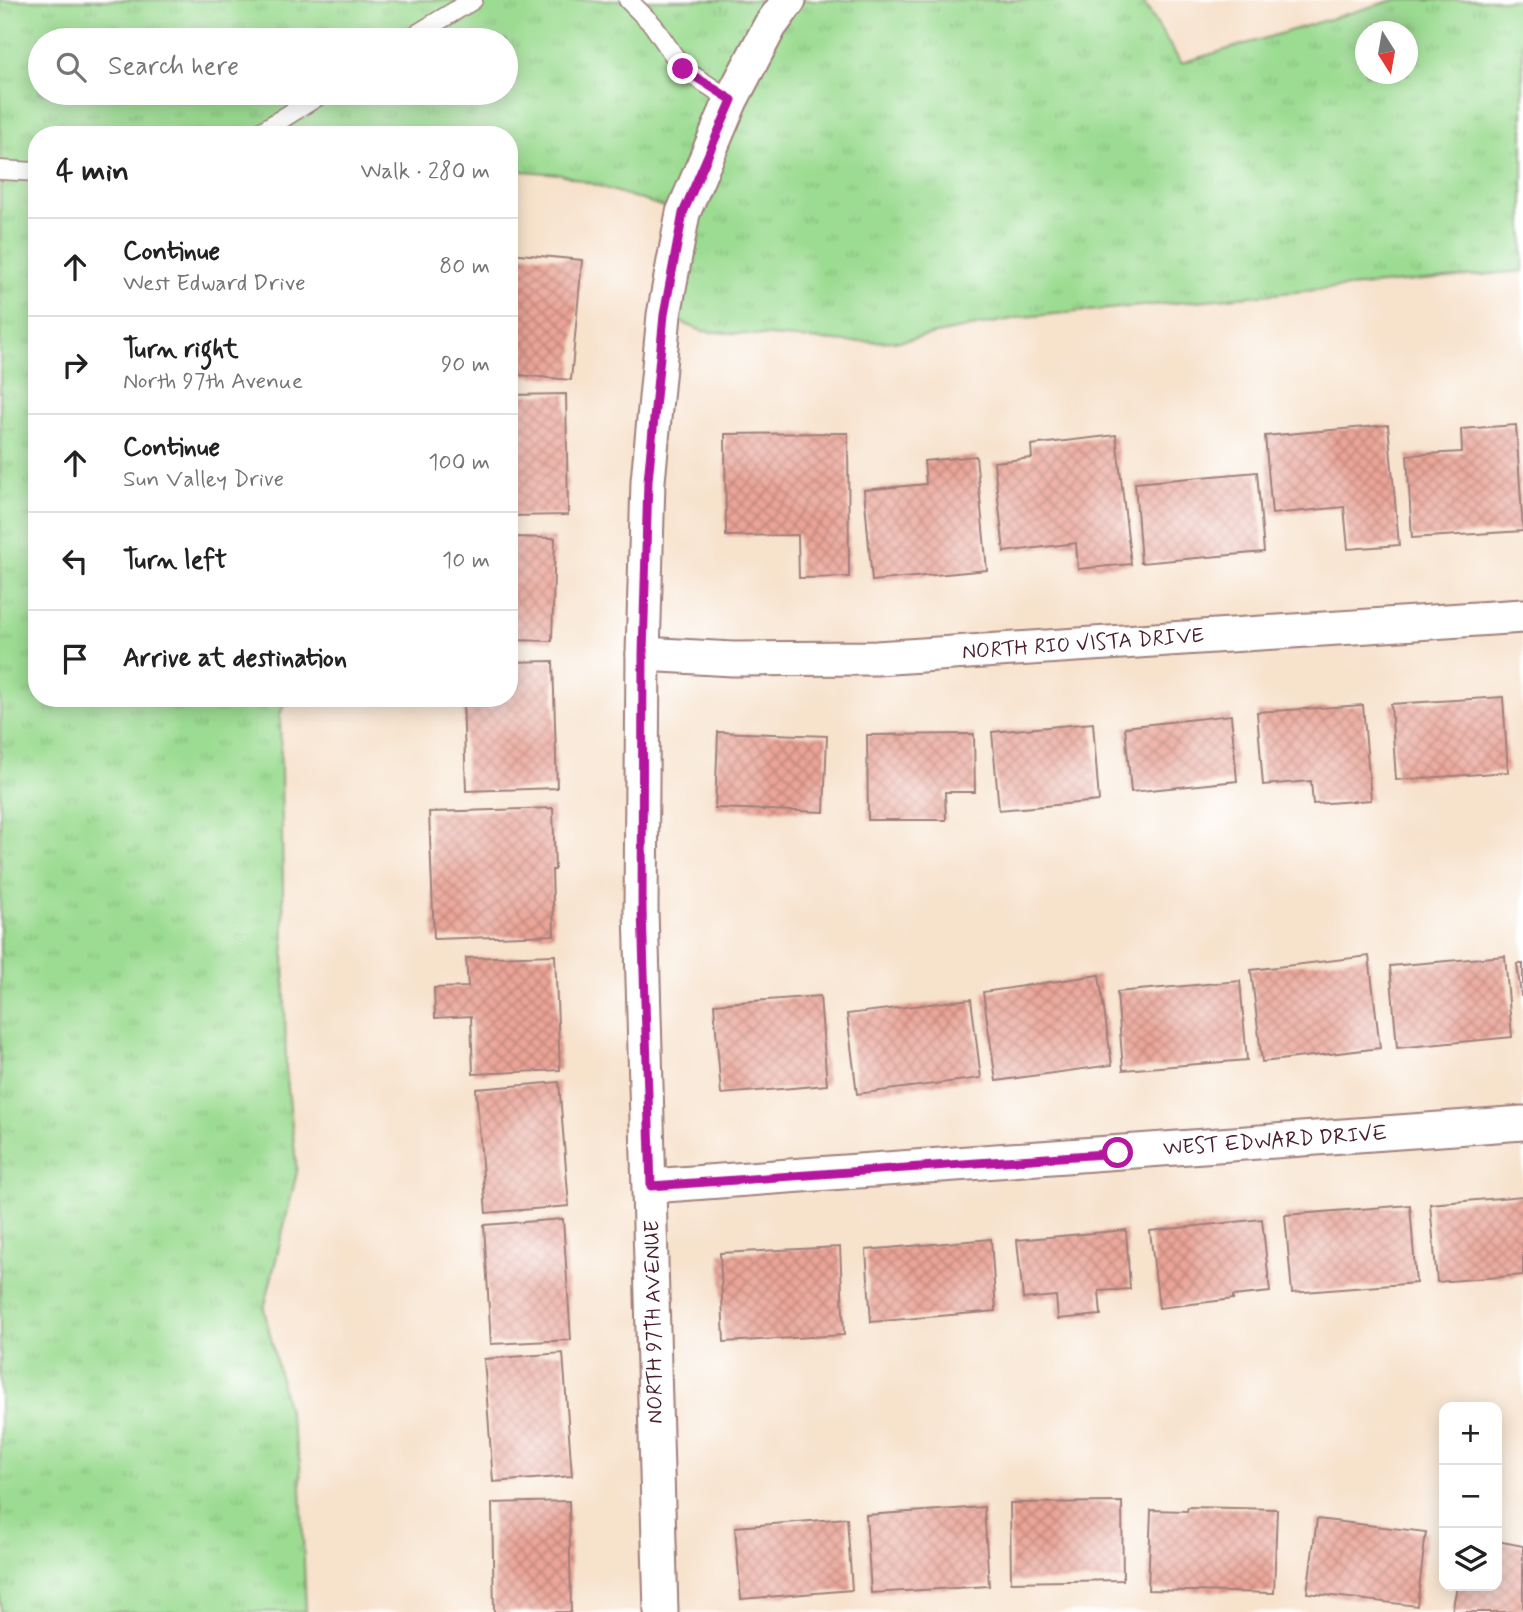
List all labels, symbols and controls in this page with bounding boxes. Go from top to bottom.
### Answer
north arrow [1355,21,1418,84]
search box [28,28,518,105]
icon: search [52,48,90,86]
text: Search here [108,50,239,84]
route end [667,53,698,84]
text: 4 min [56,152,129,191]
text: Walk · 280 m [360,157,490,187]
text: Continue [123,235,220,269]
icon: ahead [56,248,94,286]
text: 80 m [439,252,490,282]
text: West Edward Drive [123,269,306,299]
text: Turn right [123,333,239,367]
icon: right [56,346,94,384]
text: 90 m [441,350,490,380]
text: North 97th Avenue [123,367,303,397]
text: Continue [123,431,220,465]
icon: ahead [56,444,94,482]
text: 100 m [428,448,490,478]
text: Sun Valley Drive [123,465,284,495]
icon: left [56,542,94,580]
text: Turn left [123,544,227,578]
text: 10 m [442,546,490,576]
street label: NORTH RIO VISTA DRIVE [961,622,1205,666]
icon: arrive [56,640,94,678]
text: Arrive at destination [123,642,347,676]
street label: WEST EDWARD DRIVE [1162,1119,1388,1163]
route start [1102,1137,1133,1168]
street label: NORTH 97TH AVENUE [638,1220,670,1424]
map controls [1439,1402,1502,1591]
button: + [1439,1402,1502,1465]
button: − [1439,1465,1502,1528]
button: layers [1439,1528,1502,1591]

